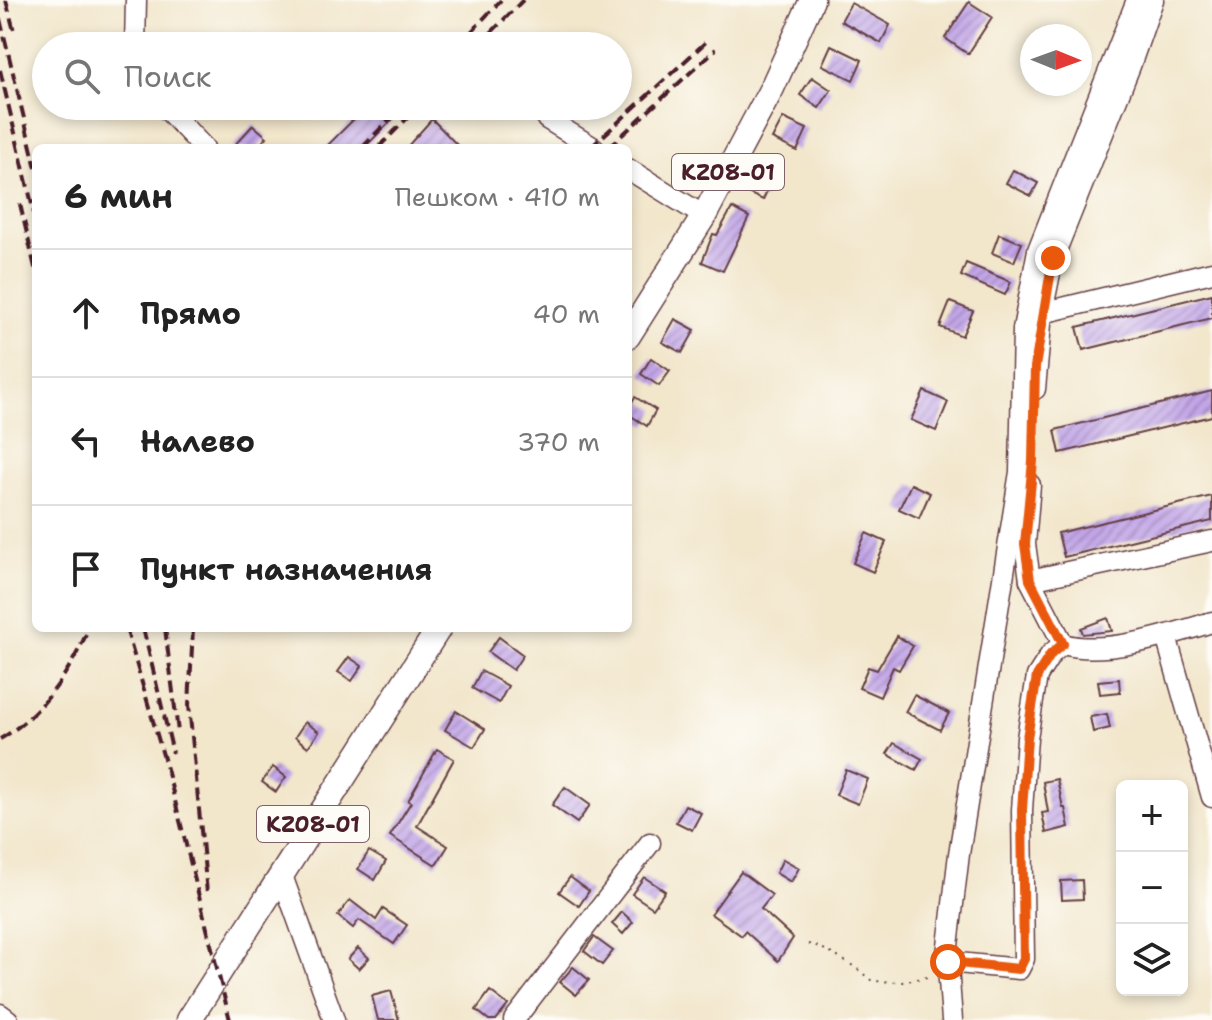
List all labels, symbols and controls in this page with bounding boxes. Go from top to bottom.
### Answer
north arrow [1020,24,1092,96]
search box [32,32,632,120]
icon: search [60,54,104,98]
text: Поиск [124,56,212,97]
road number: KZ08-01 [672,154,784,190]
text: 6 мин [64,173,173,219]
text: Пешком · 410 m [395,179,600,214]
route end [1035,240,1071,276]
icon: ahead [64,291,108,335]
text: Прямо [140,293,241,334]
text: 40 m [533,296,600,331]
icon: left [64,419,108,463]
text: Налево [140,421,255,462]
text: 370 m [517,424,600,459]
icon: arrive [64,547,108,591]
text: Пункт назначения [140,549,432,590]
map controls [1116,780,1188,996]
button: + [1116,780,1188,852]
road number: KZ08-01 [257,806,369,842]
button: − [1116,852,1188,924]
button: layers [1116,924,1188,996]
route start [930,944,966,980]

